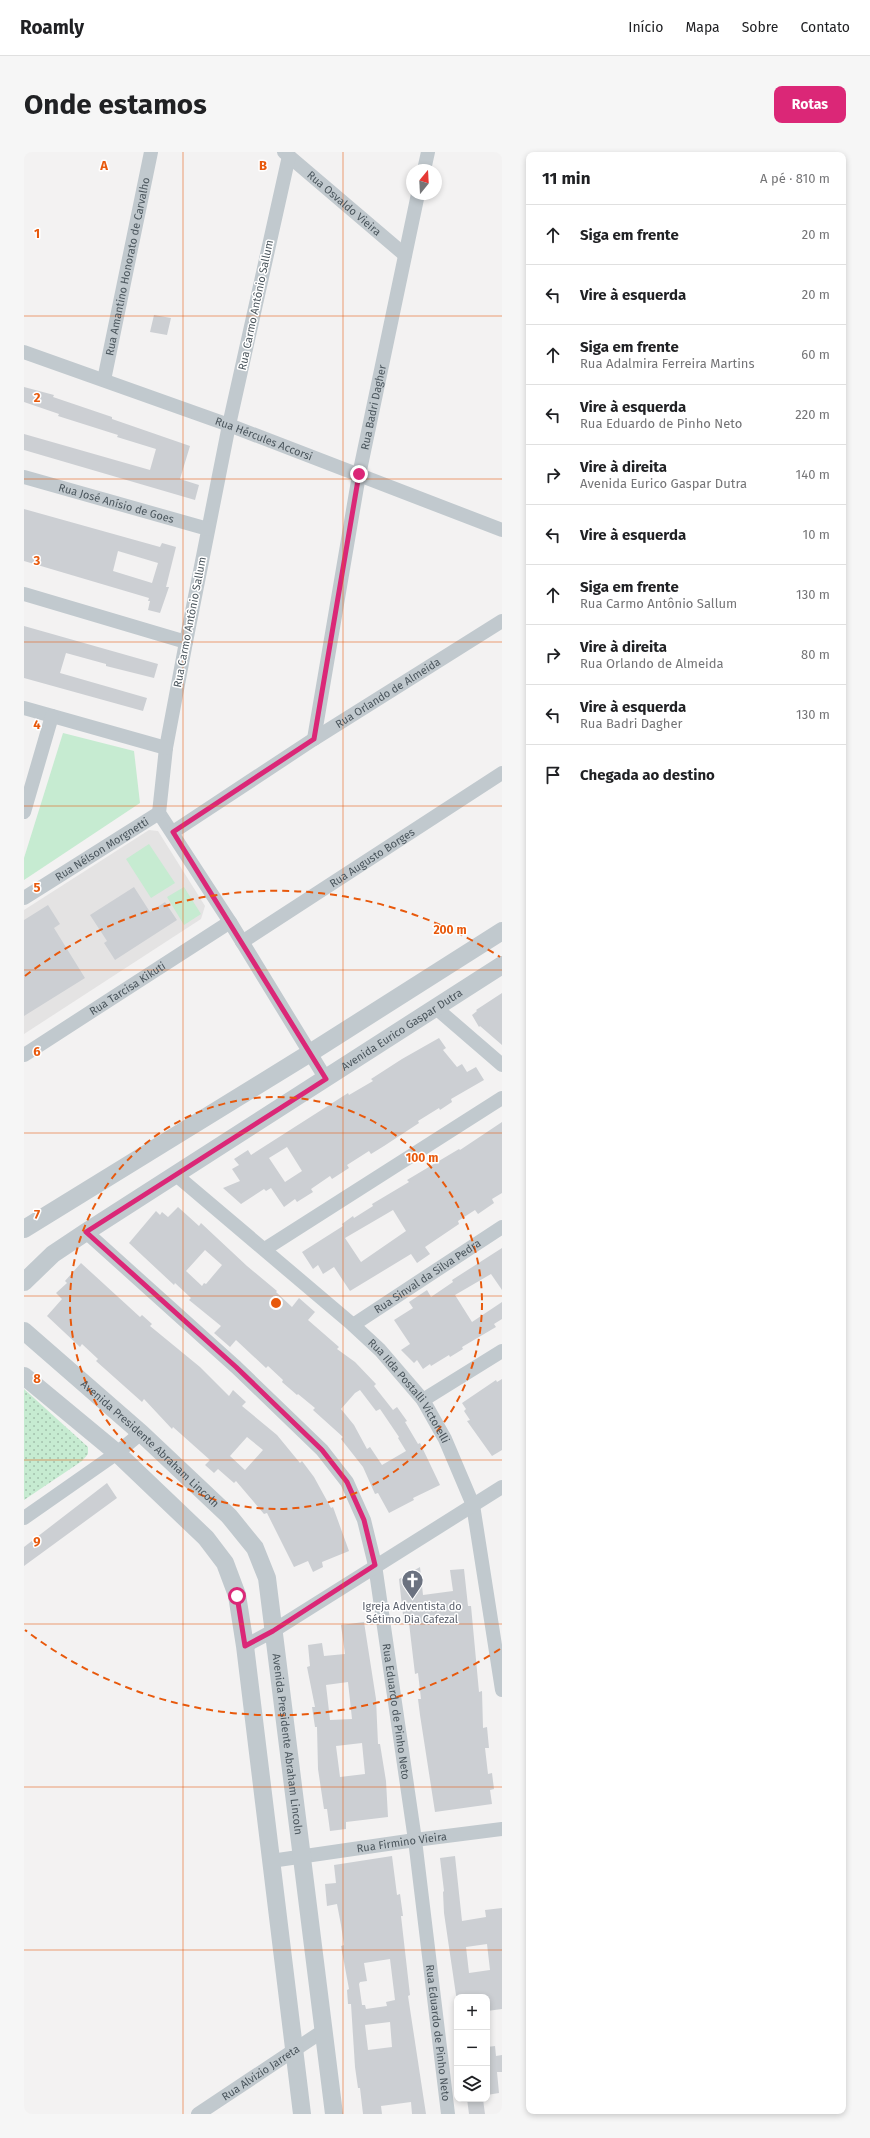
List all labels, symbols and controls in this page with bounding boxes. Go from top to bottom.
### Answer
text: Roamly [20,16,84,39]
text: Início [628,19,663,36]
text: Mapa [685,19,720,36]
text: Sobre [742,19,778,36]
text: Contato [800,19,850,36]
button: Rotas [774,86,846,123]
text: Onde estamos [24,88,207,121]
text: A [99,158,108,173]
text: B [259,158,267,173]
north arrow [406,164,442,200]
street label: Rua Osvaldo Vieira [305,168,384,238]
text: 11 min [542,168,590,189]
text: A pé · 810 m [760,171,830,186]
street label: Rua Amantino Honorato de Carvalho [103,176,152,357]
icon: ahead [542,224,564,246]
text: 1 [34,226,40,241]
text: Siga em frente [580,226,679,244]
text: 20 m [802,227,830,242]
street label: Rua Carmo Antônio Sallum [236,239,276,371]
icon: left [542,284,564,306]
text: Vire à esquerda [580,286,686,304]
text: 20 m [802,287,830,302]
text: Siga em frente [580,338,679,356]
icon: ahead [542,344,564,366]
text: 60 m [801,347,830,362]
text: Rua Adalmira Ferreira Martins [580,356,755,371]
street label: Rua Badri Dagher [358,363,389,451]
text: 2 [34,390,41,405]
text: Vire à esquerda [580,398,686,416]
icon: left [542,404,564,426]
text: 220 m [795,407,830,422]
street label: Rua Hércules Accorsi [213,414,314,463]
text: Rua Eduardo de Pinho Neto [580,416,742,431]
text: Vire à direita [580,458,667,476]
icon: right [542,464,564,486]
route end [350,465,368,483]
text: 140 m [796,467,830,482]
text: Avenida Eurico Gaspar Dutra [580,476,747,491]
street label: Rua José Anísio de Goes [57,481,176,526]
icon: left [542,524,564,546]
text: Vire à esquerda [580,526,686,544]
text: 10 m [803,527,830,542]
text: 3 [33,553,41,568]
street label: Rua Carmo Antônio Sallum [171,555,209,689]
text: Siga em frente [580,578,679,596]
icon: ahead [542,584,564,606]
text: 130 m [796,587,830,602]
text: Rua Carmo Antônio Sallum [580,596,737,611]
text: Vire à direita [580,638,667,656]
icon: right [542,644,564,666]
text: 80 m [801,647,830,662]
street label: Rua Orlando de Almeida [333,655,443,731]
text: Rua Orlando de Almeida [580,656,724,671]
text: Vire à esquerda [580,698,686,716]
icon: left [542,704,564,726]
text: 130 m [796,707,830,722]
text: Rua Badri Dagher [580,716,683,731]
text: 4 [33,717,41,732]
icon: arrive [542,764,564,786]
text: Chegada ao destino [580,766,715,784]
street label: Rua Nélson Morgnetti [53,815,151,883]
street label: Rua Augusto Borges [327,825,417,890]
text: 5 [34,880,41,895]
text: 200 m [433,923,467,937]
street label: Rua Tarcisa Kikuti [87,959,168,1018]
street label: Avenida Eurico Gaspar Dutra [339,986,465,1073]
text: 6 [33,1044,41,1059]
text: 100 m [406,1151,438,1165]
text: 7 [34,1207,40,1222]
street label: Rua Sinval da Silva Pedra [372,1236,483,1316]
centre of rings [269,1296,283,1310]
street label: Rua Ilda Postalli Victorelli [365,1336,452,1445]
text: 8 [33,1371,41,1386]
street label: Avenida Presidente Abraham Lincoln [78,1377,222,1510]
text: 9 [33,1534,41,1549]
church icon: Igreja Adventista do Sétimo Dia Cafezal [399,1567,425,1600]
route start [228,1587,246,1605]
place label: Igreja Adventista do Sétimo Dia Cafezal [362,1600,462,1626]
street label: Rua Eduardo de Pinho Neto [380,1643,413,1781]
street label: Avenida Presidente Abraham Lincoln [270,1653,306,1835]
street label: Rua Firmino Vieira [356,1830,448,1855]
street label: Rua Eduardo de Pinho Neto [424,1964,453,2102]
map controls [454,1994,490,2102]
button: + [454,1994,490,2030]
button: − [454,2030,490,2066]
street label: Rua Alvizio Jarreta [219,2042,302,2103]
button: layers [454,2066,490,2102]

